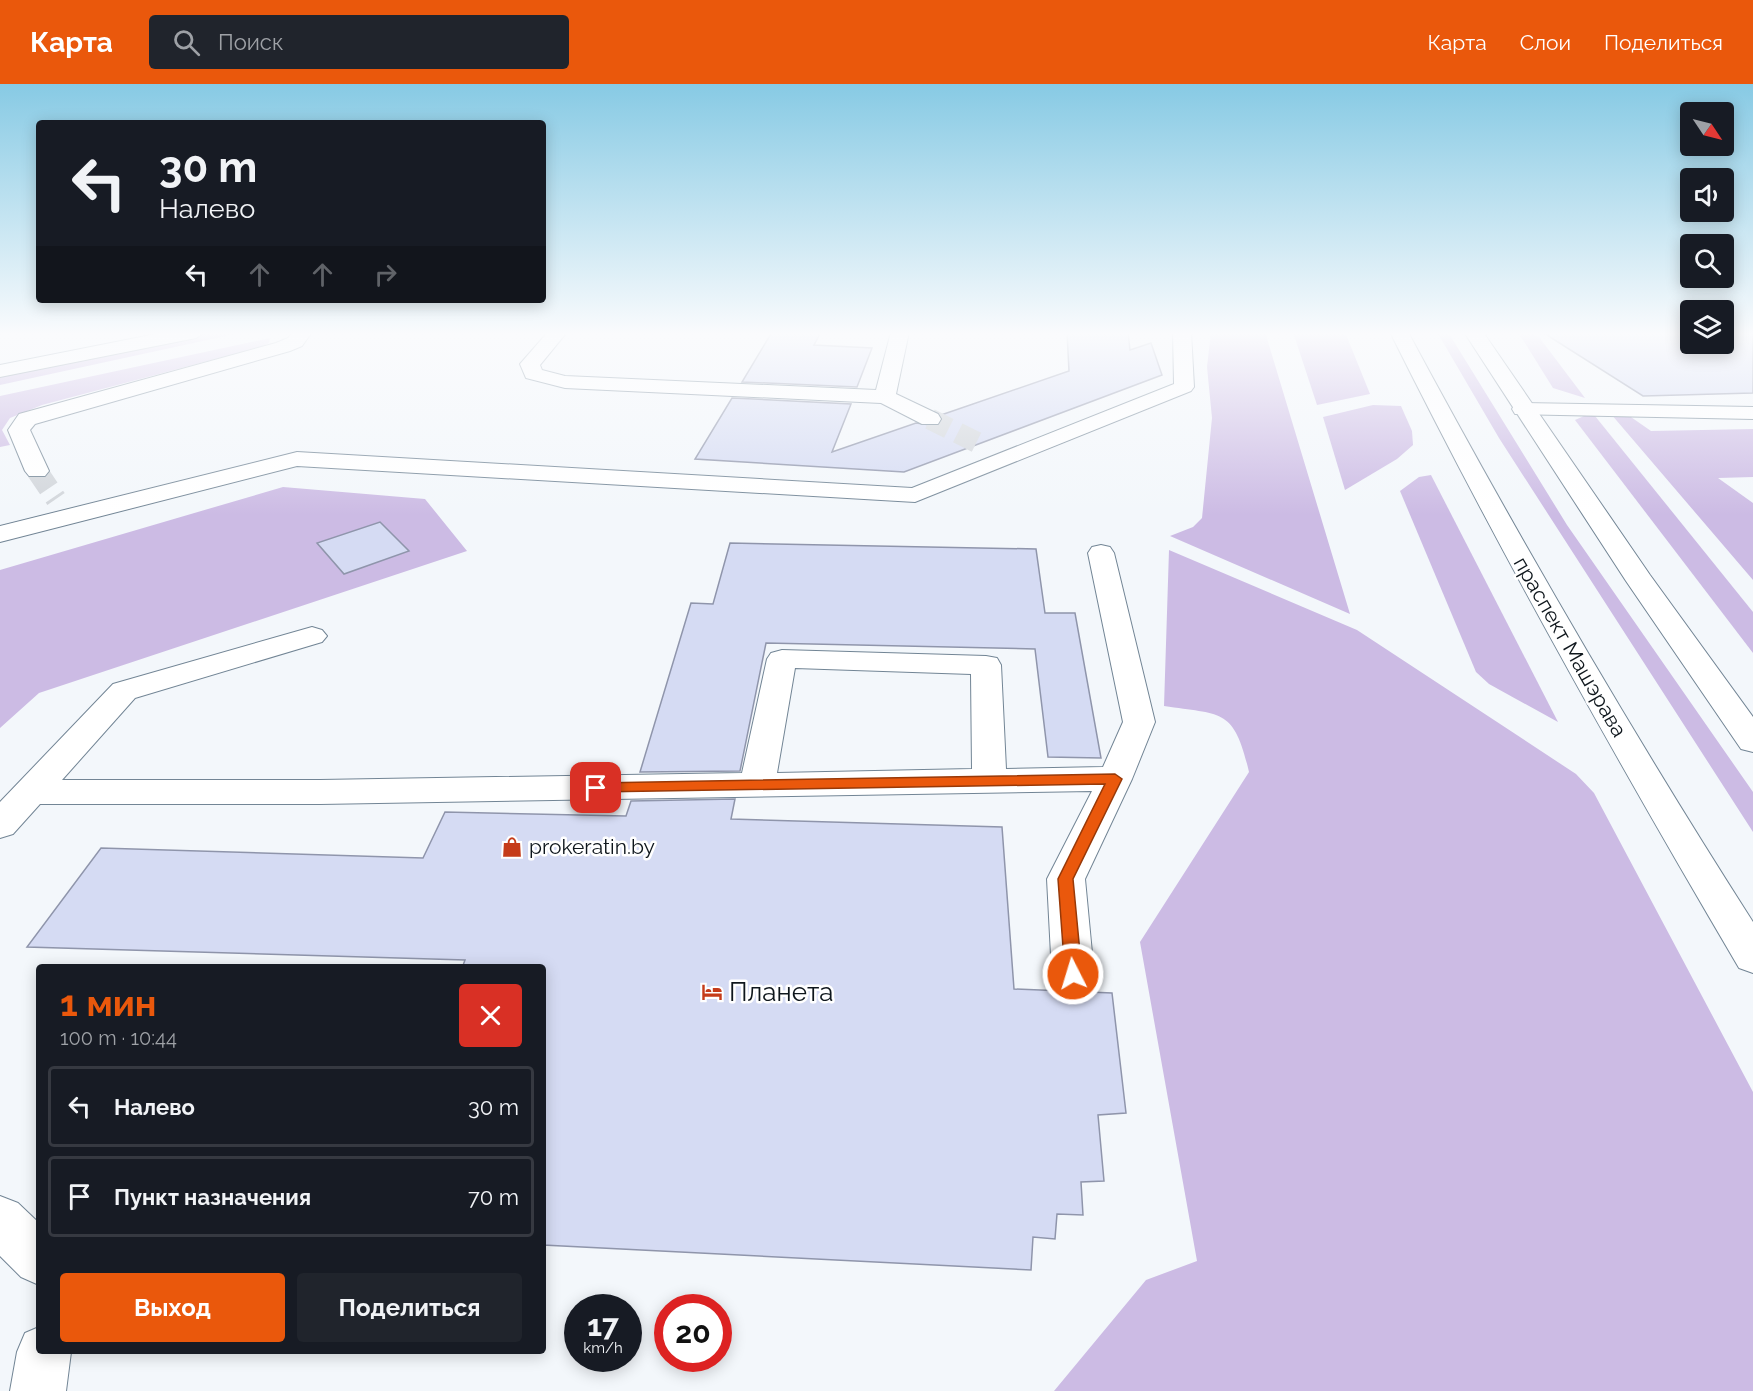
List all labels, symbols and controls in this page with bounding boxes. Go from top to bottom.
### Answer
search box [149,15,569,69]
text: Карта [30,26,113,59]
icon: search [170,26,203,59]
text: Поиск [218,29,283,55]
text: Карта [1428,30,1487,55]
text: Слои [1520,30,1571,55]
text: Поделиться [1604,30,1723,55]
north arrow [1680,102,1734,156]
map controls [1680,102,1734,354]
text: 30 m [159,143,257,192]
icon: left [60,144,138,222]
button: sound [1680,168,1734,222]
text: Налево [159,193,255,224]
button: search [1680,234,1734,288]
icon: left [180,258,213,291]
icon: ahead [243,258,276,291]
icon: ahead [306,258,339,291]
icon: right [369,258,402,291]
button: layers [1680,300,1734,354]
street label: праспект Машэрава [1509,552,1632,741]
pin [570,762,621,813]
icon: arrive [579,771,612,804]
place label: prokeratin.by [529,834,655,859]
shop icon: prokeratin.by [500,835,524,859]
position arrow [1041,942,1105,1006]
place label: Планета [729,977,833,1007]
hotel icon: Планета [700,980,724,1004]
text: 1 мин [60,982,156,1024]
button: close [459,984,522,1047]
text: 100 m · 10:44 [60,1026,177,1050]
icon: left [63,1090,96,1123]
text: Налево [114,1094,195,1120]
text: 30 m [468,1094,519,1120]
icon: arrive [63,1180,96,1213]
text: Пункт назначения [114,1184,311,1210]
text: 70 m [468,1184,519,1210]
button: Выход [60,1273,285,1342]
button: Поделиться [297,1273,522,1342]
speed limit sign: 20 [654,1294,732,1372]
text: 17 [587,1308,619,1343]
text: km/h [583,1339,623,1357]

